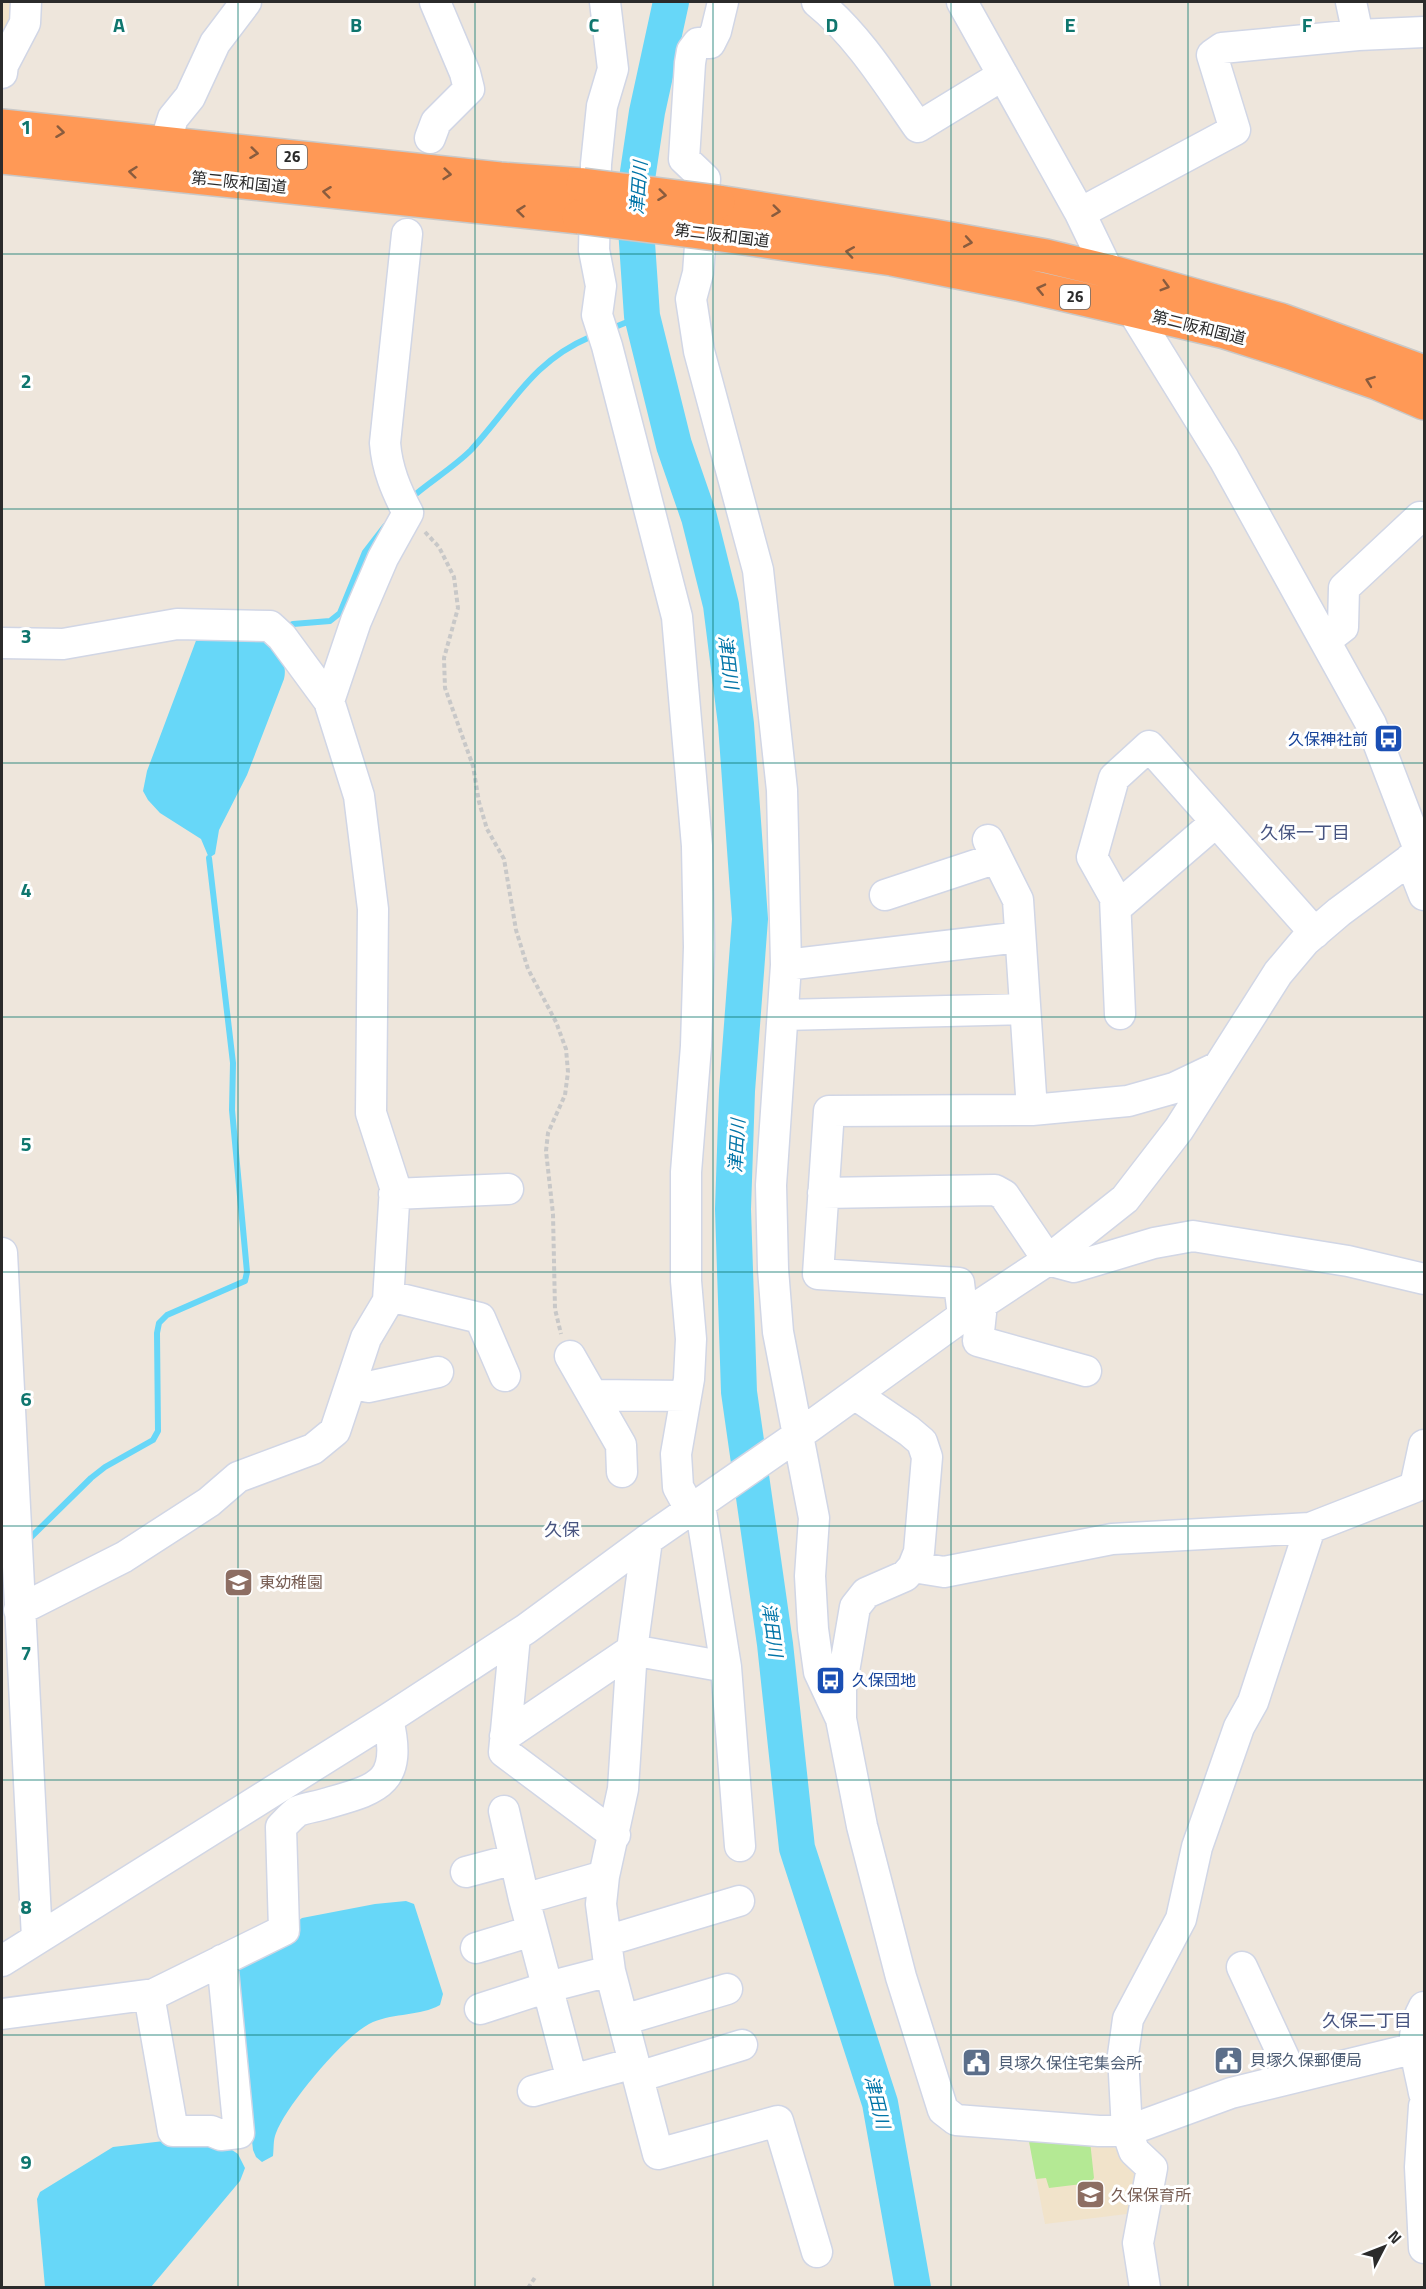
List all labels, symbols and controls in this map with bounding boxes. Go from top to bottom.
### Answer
text: A [113,9,125,40]
text: B [350,9,362,40]
text: C [589,9,600,40]
text: D [826,9,838,40]
text: E [1064,9,1076,40]
text: F [1302,9,1313,40]
text: 1 [20,111,32,142]
one-way arrow [55,125,64,138]
road number: 26 [277,145,307,169]
one-way arrow [249,146,258,158]
water label: 津田川 [623,158,654,216]
street label: 第二阪和国道 [190,165,288,199]
one-way arrow [128,166,138,179]
one-way arrow [443,167,452,179]
one-way arrow [322,186,332,198]
one-way arrow [657,189,666,201]
one-way arrow [771,204,780,217]
one-way arrow [516,205,526,218]
street label: 第二阪和国道 [673,217,771,253]
one-way arrow [963,235,973,248]
one-way arrow [845,247,854,259]
one-way arrow [1160,279,1170,292]
one-way arrow [1037,283,1047,296]
road number: 26 [1060,285,1090,309]
street label: 第二阪和国道 [1150,304,1248,350]
text: 2 [20,365,32,396]
one-way arrow [1366,375,1376,388]
text: 3 [20,620,32,651]
water label: 津田川 [712,633,745,692]
bus stop icon: 久保神社前 [1373,723,1405,755]
place label: 久保神社前 [1288,727,1368,751]
district label: 久保一丁目 [1260,819,1350,846]
text: 4 [20,874,32,905]
water label: 津田川 [722,1116,751,1174]
text: 5 [20,1128,32,1159]
text: 6 [20,1383,32,1414]
district label: 久保 [544,1516,580,1543]
school or university icon: 東幼稚園 [222,1566,254,1598]
place label: 東幼稚園 [259,1570,323,1594]
water label: 津田川 [755,1601,790,1661]
text: 7 [20,1637,32,1668]
bus stop icon: 久保団地 [815,1664,847,1696]
place label: 久保団地 [852,1668,916,1692]
text: 8 [20,1891,32,1922]
district label: 久保二丁目 [1322,2007,1412,2034]
public building icon: 貝塚久保郵便局 [1213,2044,1245,2076]
public building icon: 貝塚久保住宅集会所 [961,2047,993,2079]
place label: 貝塚久保郵便局 [1250,2048,1362,2072]
place label: 貝塚久保住宅集会所 [998,2051,1142,2075]
water label: 津田川 [858,2072,898,2133]
text: 9 [20,2146,32,2177]
school or university icon: 久保保育所 [1074,2179,1106,2211]
place label: 久保保育所 [1111,2183,1191,2207]
north arrow [1354,2217,1414,2277]
text: N [1383,2225,1408,2249]

